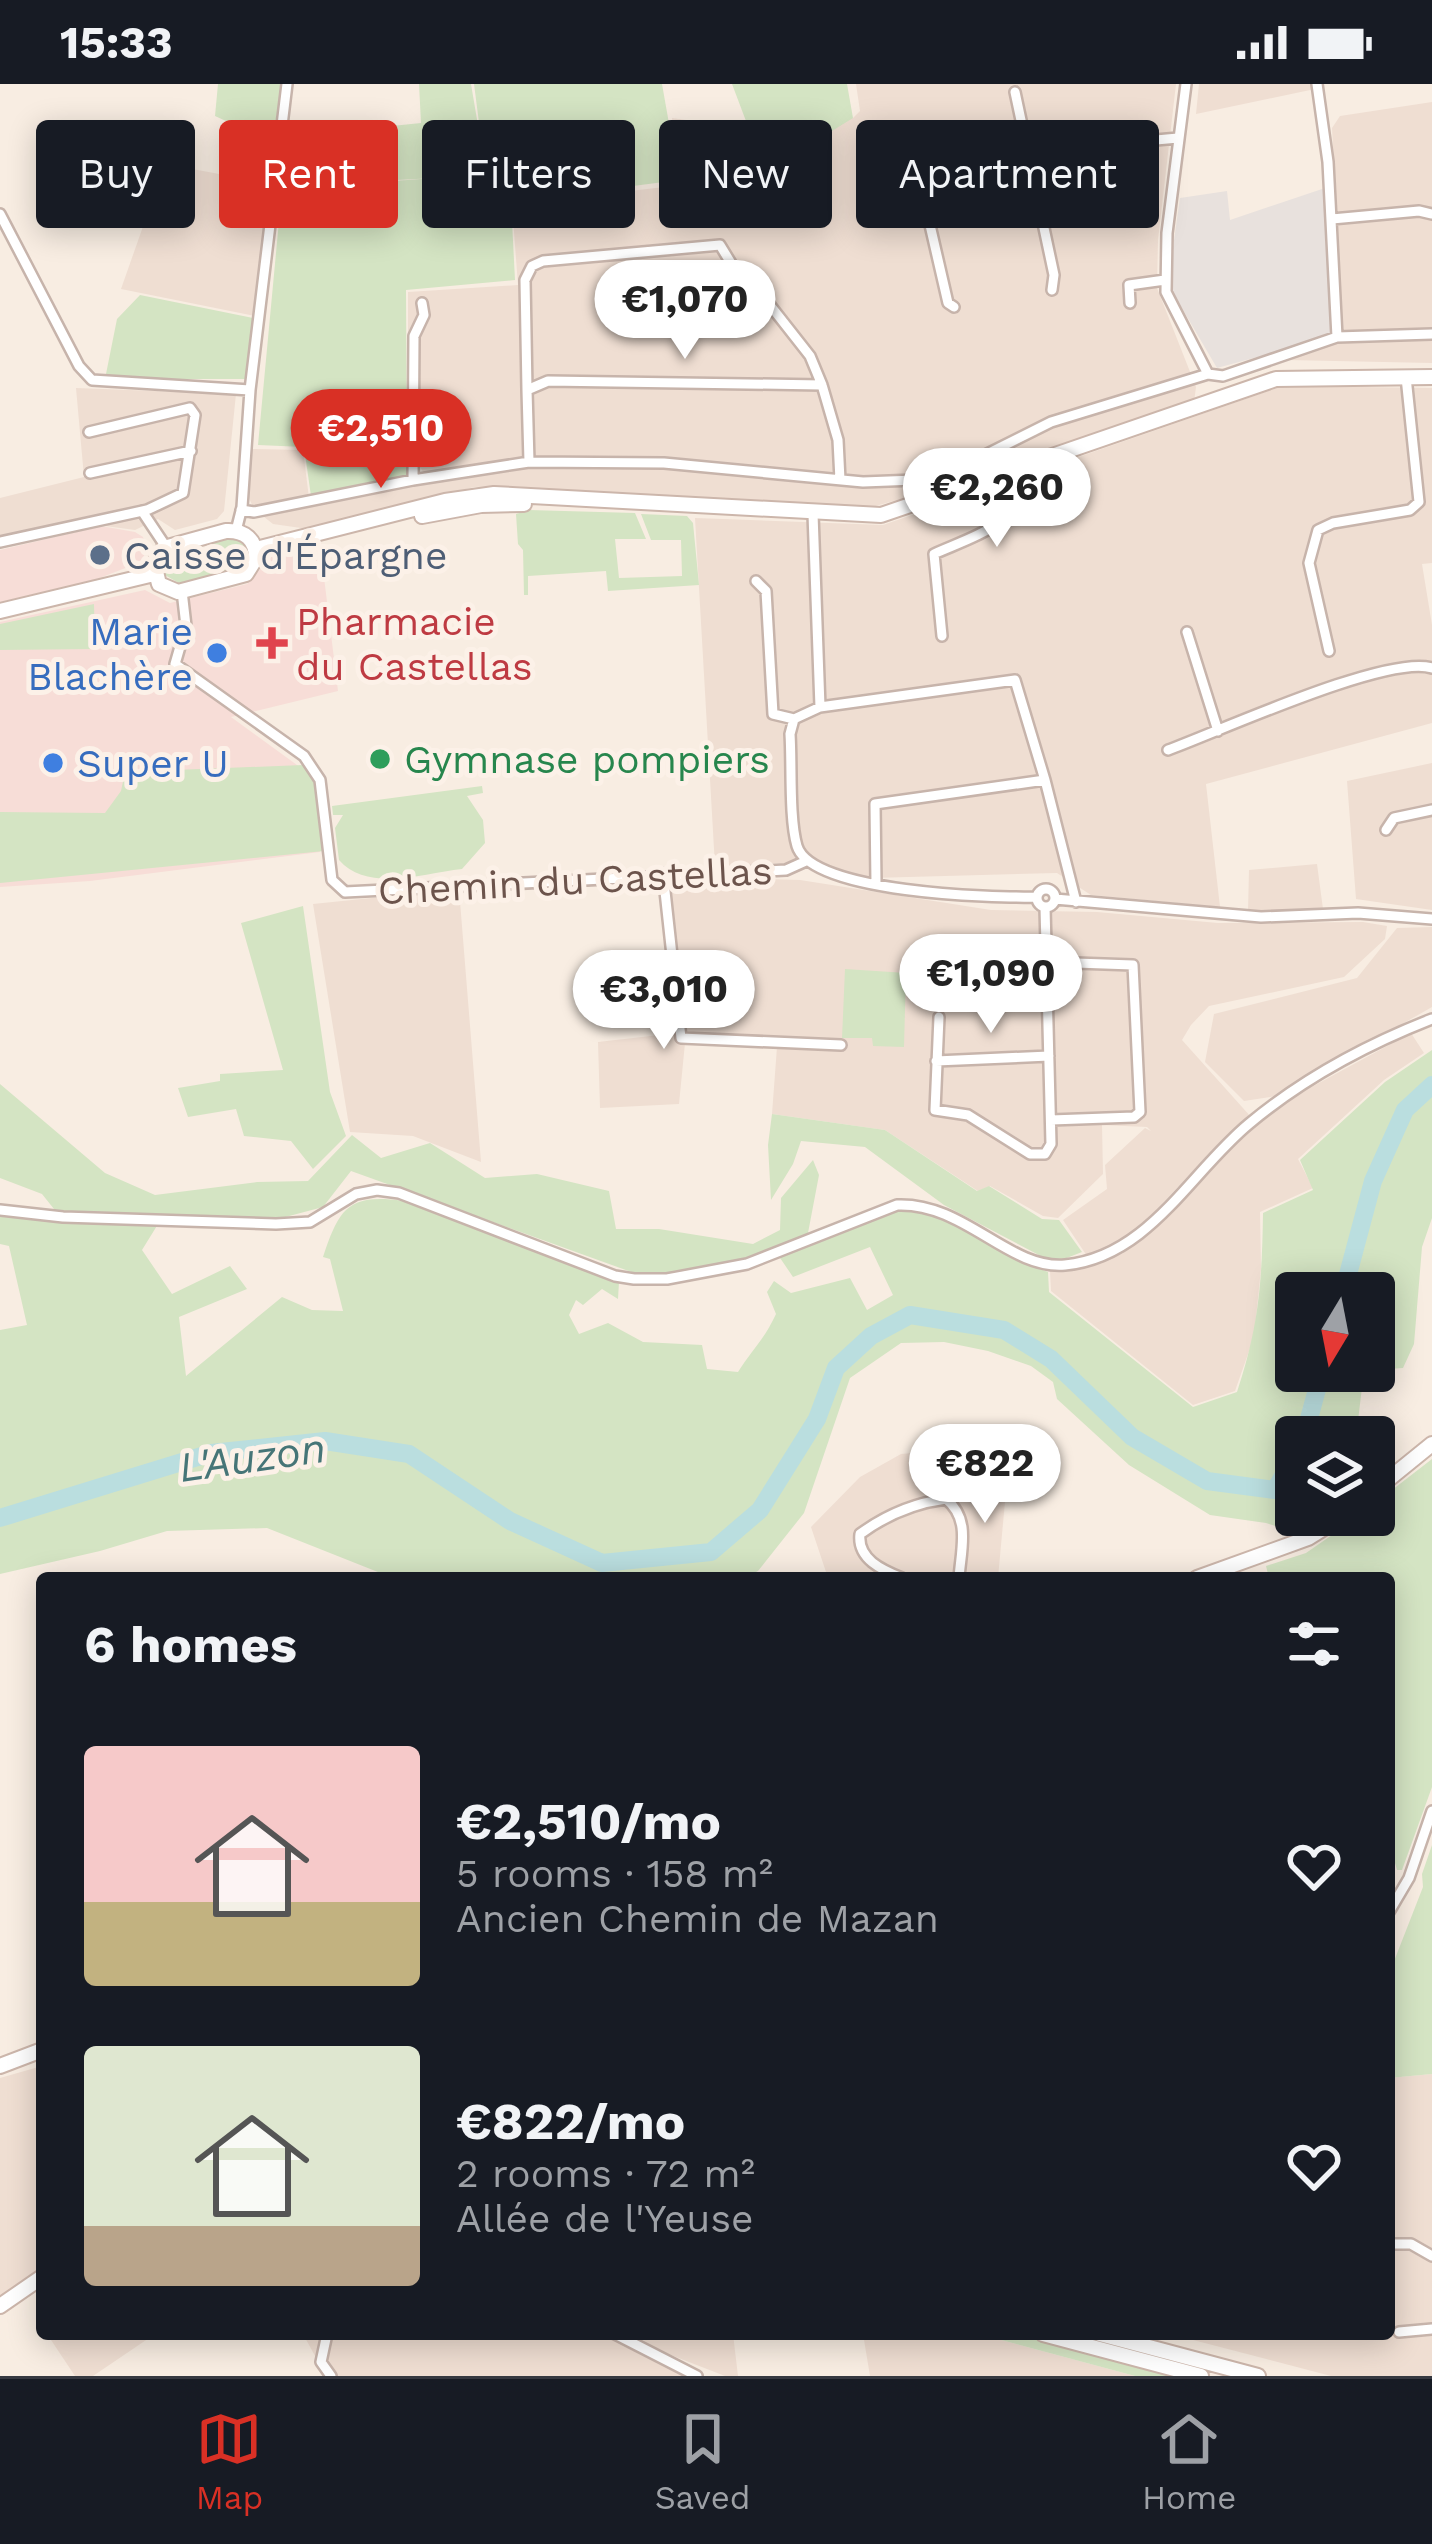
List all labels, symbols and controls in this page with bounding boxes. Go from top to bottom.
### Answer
text: 15:33 [60,16,173,69]
chip: Buy [36,120,195,228]
chip: Rent [219,120,398,228]
chip: Filters [422,120,635,228]
chip: New [659,120,832,228]
chip: Apartment [856,120,1159,228]
pin: €1,070 [587,260,783,362]
text: €1,070 [621,276,749,321]
pin: €2,510 [283,389,479,491]
text: €2,510 [318,405,444,450]
pin: €2,260 [899,448,1095,550]
text: €2,260 [930,464,1064,509]
place label: Caisse d'Épargne [124,533,447,578]
marker: Caisse d'Épargne [87,542,113,568]
place label: Pharmacie du Castellas [296,599,533,689]
place label: Marie Blachère [27,609,193,699]
marker: Pharmacie du Castellas [259,630,285,656]
marker: Marie Blachère [204,640,230,666]
place label: Gymnase pompiers [404,737,770,782]
place label: Super U [77,741,229,786]
marker: Gymnase pompiers [367,746,393,772]
marker: Super U [40,750,66,776]
street label: Chemin du Castellas [377,848,773,913]
pin: €1,090 [893,934,1089,1036]
pin: €3,010 [566,950,762,1052]
text: €1,090 [926,950,1056,995]
text: €3,010 [600,966,728,1011]
north arrow [1275,1272,1395,1392]
map controls [1275,1272,1395,1536]
button: layers [1275,1416,1395,1536]
water label: L'Auzon [176,1423,329,1492]
pin: €822 [914,1424,1056,1526]
text: €822 [936,1440,1034,1485]
icon: filters [1281,1611,1347,1677]
text: 6 homes [84,1615,297,1674]
text: €2,510/mo [456,1792,721,1851]
icon: home [180,1794,324,1938]
icon: heart [1281,1833,1347,1899]
text: 5 rooms · 158 m² [456,1851,773,1896]
text: Ancien Chemin de Mazan [456,1896,939,1941]
text: €822/mo [456,2092,685,2151]
icon: home [180,2094,324,2238]
icon: heart [1281,2133,1347,2199]
text: 2 rooms · 72 m² [456,2151,755,2196]
text: Allée de l'Yeuse [456,2196,753,2241]
tab: Map [196,2406,263,2517]
tab: Saved [655,2406,750,2517]
tab: Home [1142,2406,1236,2517]

